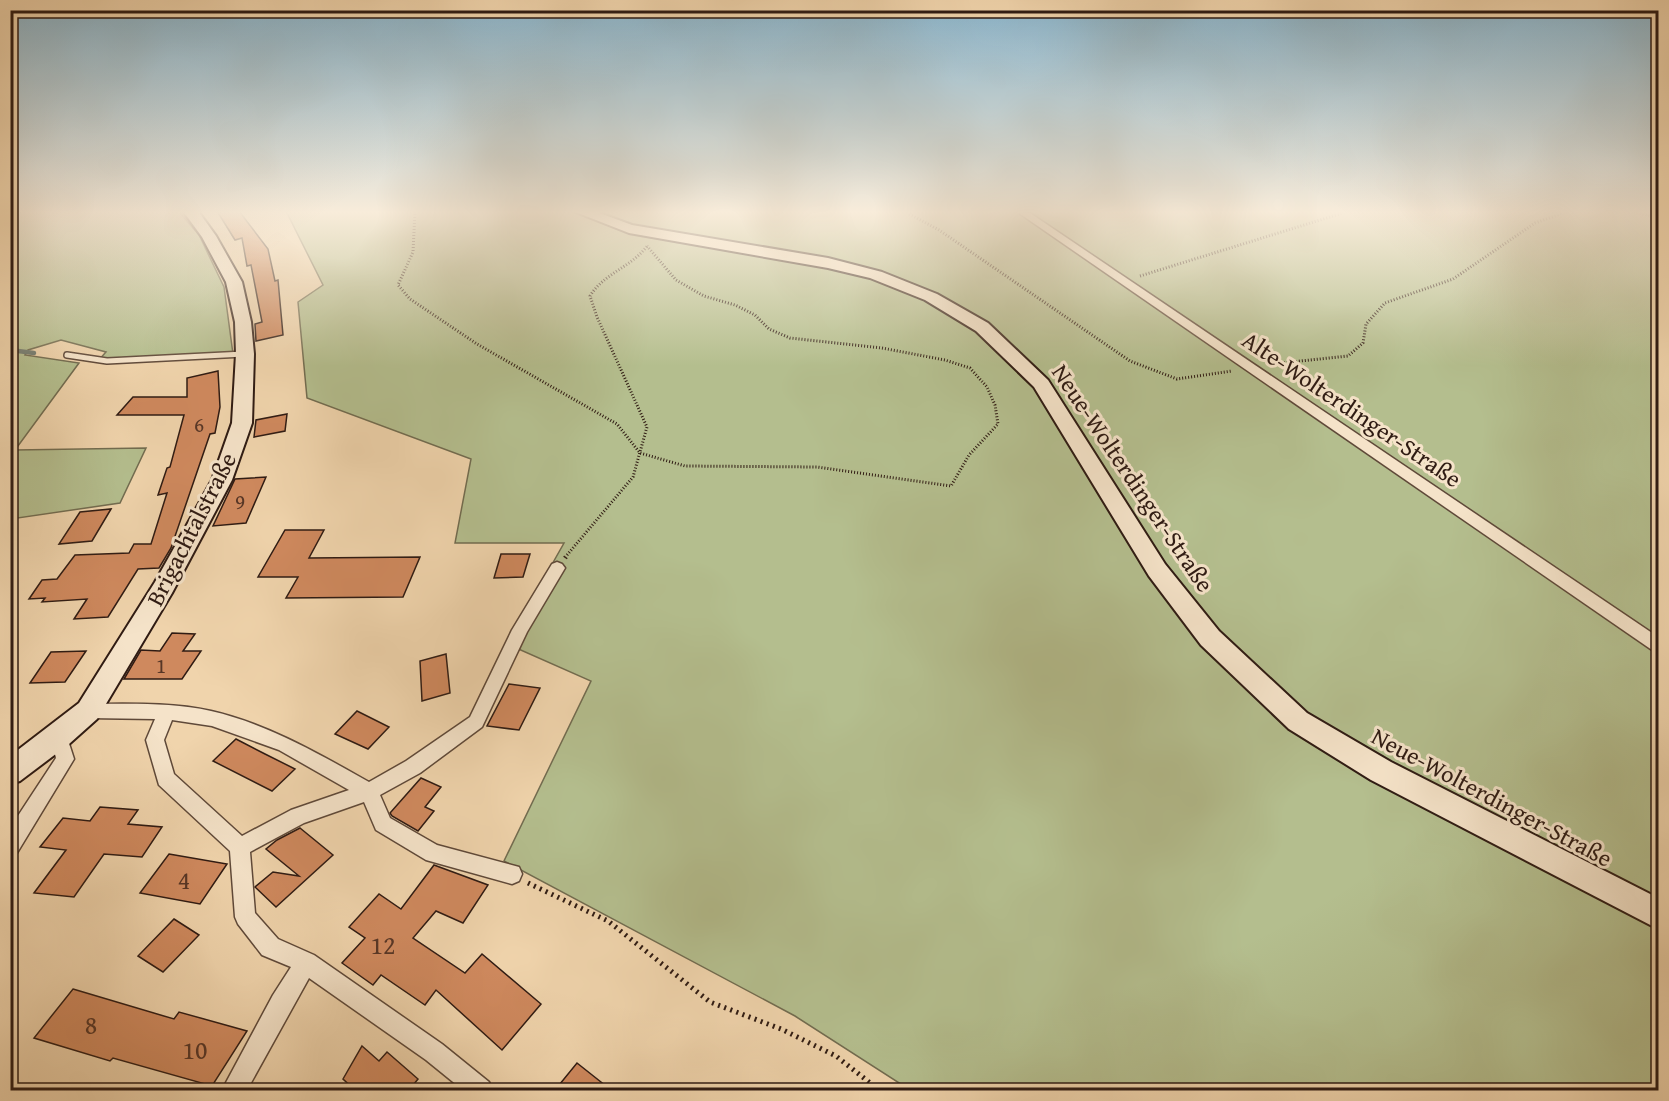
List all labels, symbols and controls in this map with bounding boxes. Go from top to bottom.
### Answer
street label: Alte-Wolterdinger-Straße [1235,322,1469,496]
street label: Neue-Wolterdinger-Straße [1044,357,1222,599]
house number: 6 [194,409,204,440]
street label: Brigachtalstraße [137,446,245,612]
house number: 9 [235,486,245,517]
house number: 1 [156,650,166,681]
street label: Neue-Wolterdinger-Straße [1365,719,1619,875]
house number: 4 [178,860,190,899]
house number: 12 [370,925,396,964]
house number: 8 [85,1005,97,1044]
house number: 10 [182,1030,208,1069]

